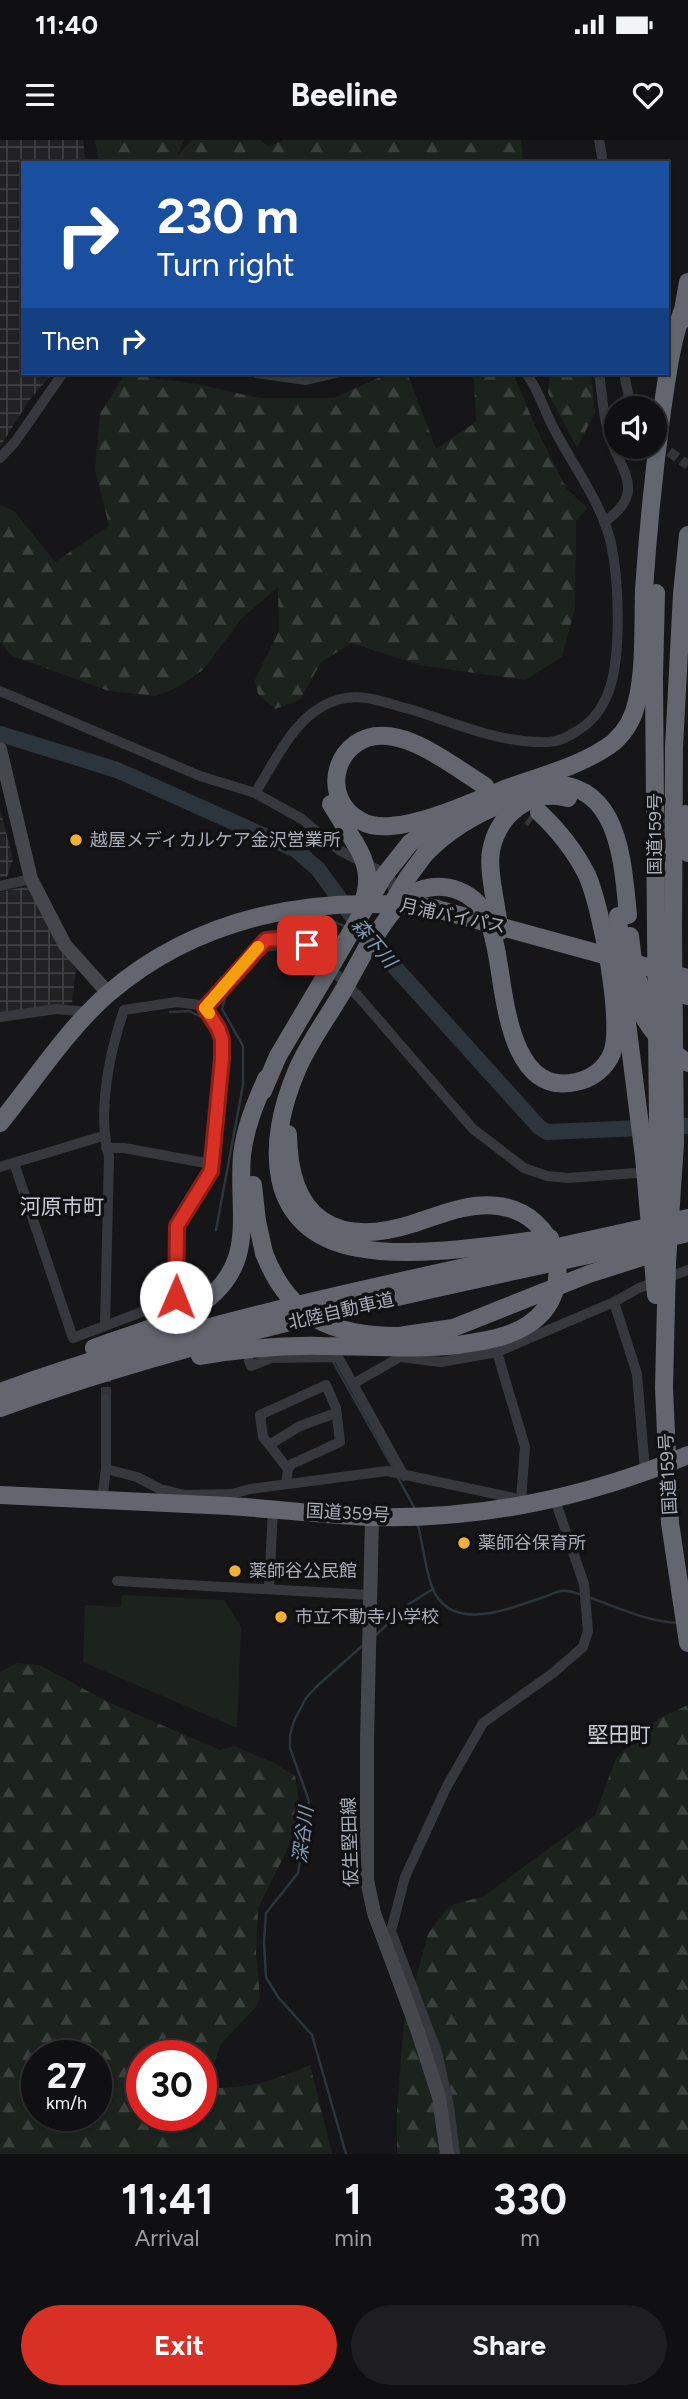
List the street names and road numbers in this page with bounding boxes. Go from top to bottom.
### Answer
street label: 国道159号 [644,793,666,875]
street label: 月浦バイパス [398,894,508,938]
street label: 北陸自動車道 [286,1288,396,1334]
street label: 国道159号 [655,1432,681,1516]
street label: 国道359号 [305,1500,391,1526]
street label: 仮生堅田線 [337,1797,363,1887]

